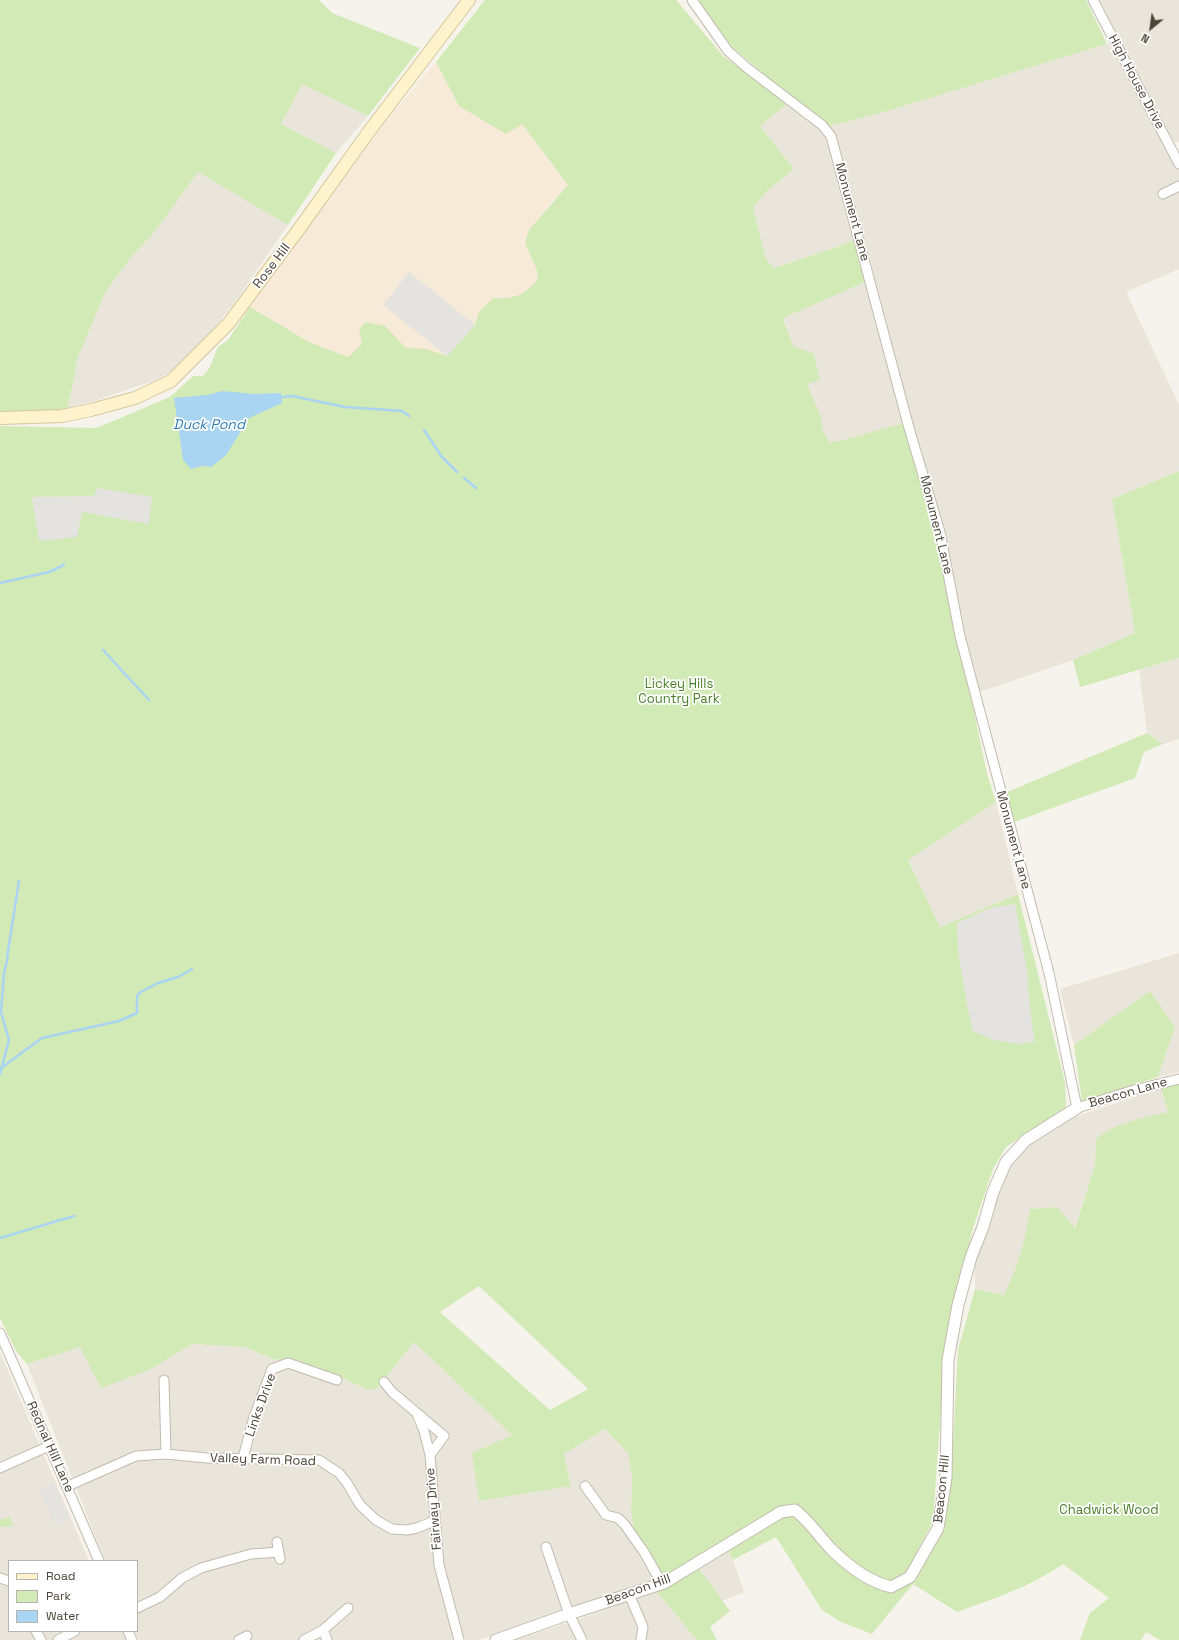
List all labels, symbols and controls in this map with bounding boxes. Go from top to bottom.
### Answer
north arrow [1131,8,1171,48]
text: N [1139,31,1152,46]
street label: High House Drive [1104,32,1168,132]
street label: Monument Lane [831,161,873,263]
street label: Rose Hill [250,240,294,292]
water label: Duck Pond [173,417,245,433]
street label: Monument Lane [916,474,956,576]
park label: Lickey Hills Country Park [638,676,720,707]
street label: Monument Lane [992,789,1034,891]
street label: Beacon Lane [1087,1074,1169,1112]
street label: Links Drive [242,1371,280,1439]
street label: Rednal Hill Lane [23,1399,77,1495]
street label: Valley Farm Road [210,1450,316,1470]
street label: Beacon Hill [931,1454,953,1524]
street label: Fairway Drive [423,1467,445,1551]
park label: Chadwick Wood [1059,1502,1159,1518]
legend [8,1560,138,1632]
text: Road [46,1568,75,1584]
street label: Beacon Hill [603,1571,673,1609]
text: Park [46,1588,71,1604]
text: Water [46,1608,80,1624]

